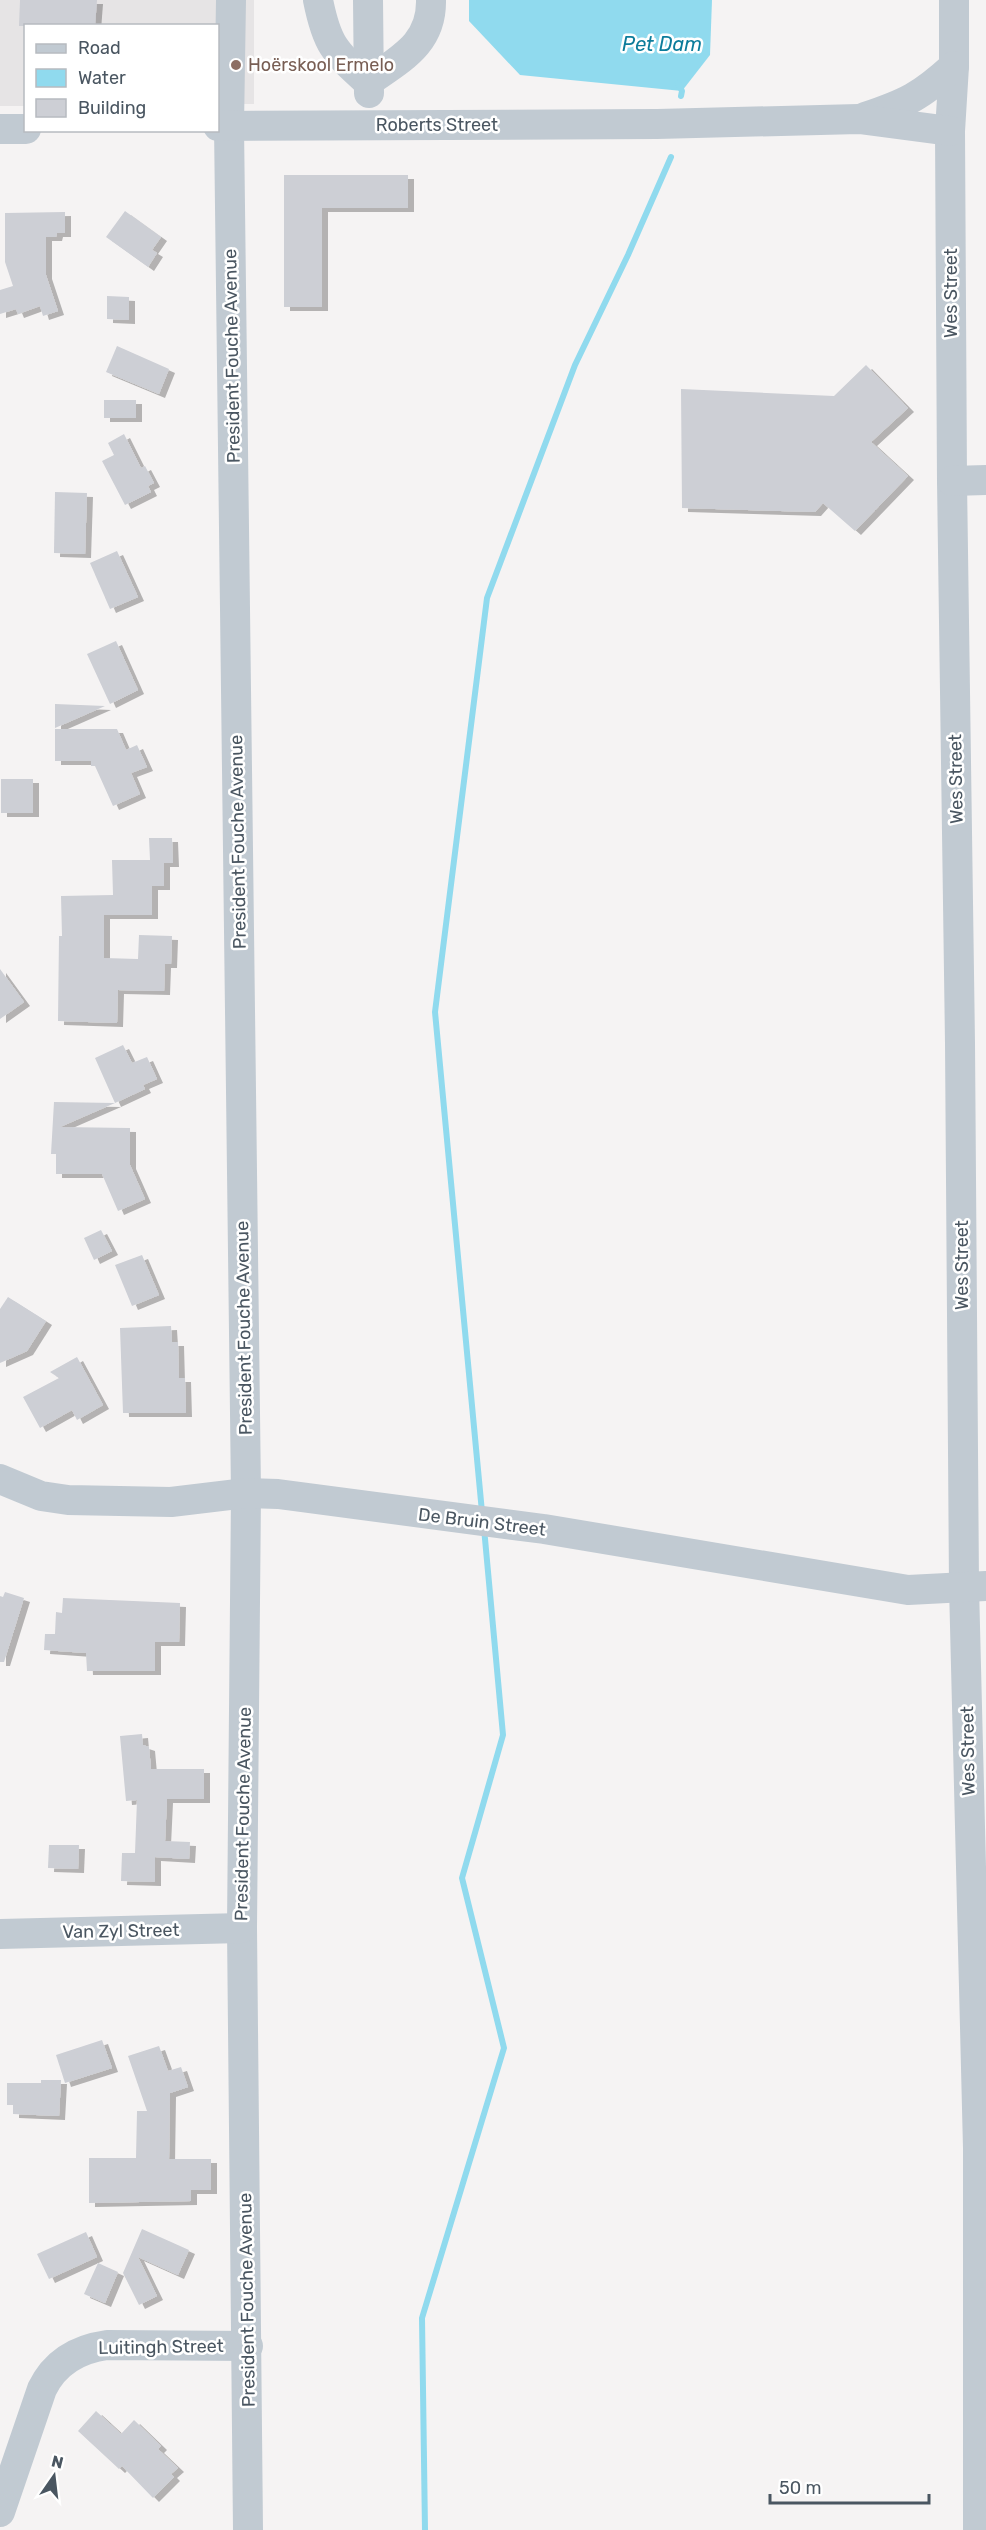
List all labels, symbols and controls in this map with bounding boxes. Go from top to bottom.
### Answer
legend [24,24,219,132]
water label: Pet Dam [622,32,702,56]
text: Road [78,37,121,59]
place label: Hoërskool Ermelo [248,54,394,76]
marker: Hoërskool Ermelo [229,58,243,72]
text: Water [78,67,126,89]
text: Building [78,97,146,119]
street label: Roberts Street [376,114,498,136]
street label: Wes Street [940,248,962,338]
street label: President Fouche Avenue [219,249,245,463]
street label: Wes Street [944,734,968,824]
street label: President Fouche Avenue [225,735,251,949]
street label: Wes Street [951,1220,973,1310]
street label: President Fouche Avenue [231,1221,257,1435]
street label: De Bruin Street [417,1503,547,1541]
street label: Wes Street [956,1706,980,1796]
street label: President Fouche Avenue [230,1707,256,1921]
street label: Van Zyl Street [62,1919,180,1943]
street label: President Fouche Avenue [234,2193,260,2407]
street label: Luitingh Street [98,2335,224,2359]
north arrow [24,2446,84,2506]
text: N [50,2451,65,2473]
scale bar [770,2467,929,2505]
text: 50 m [779,2477,822,2499]

